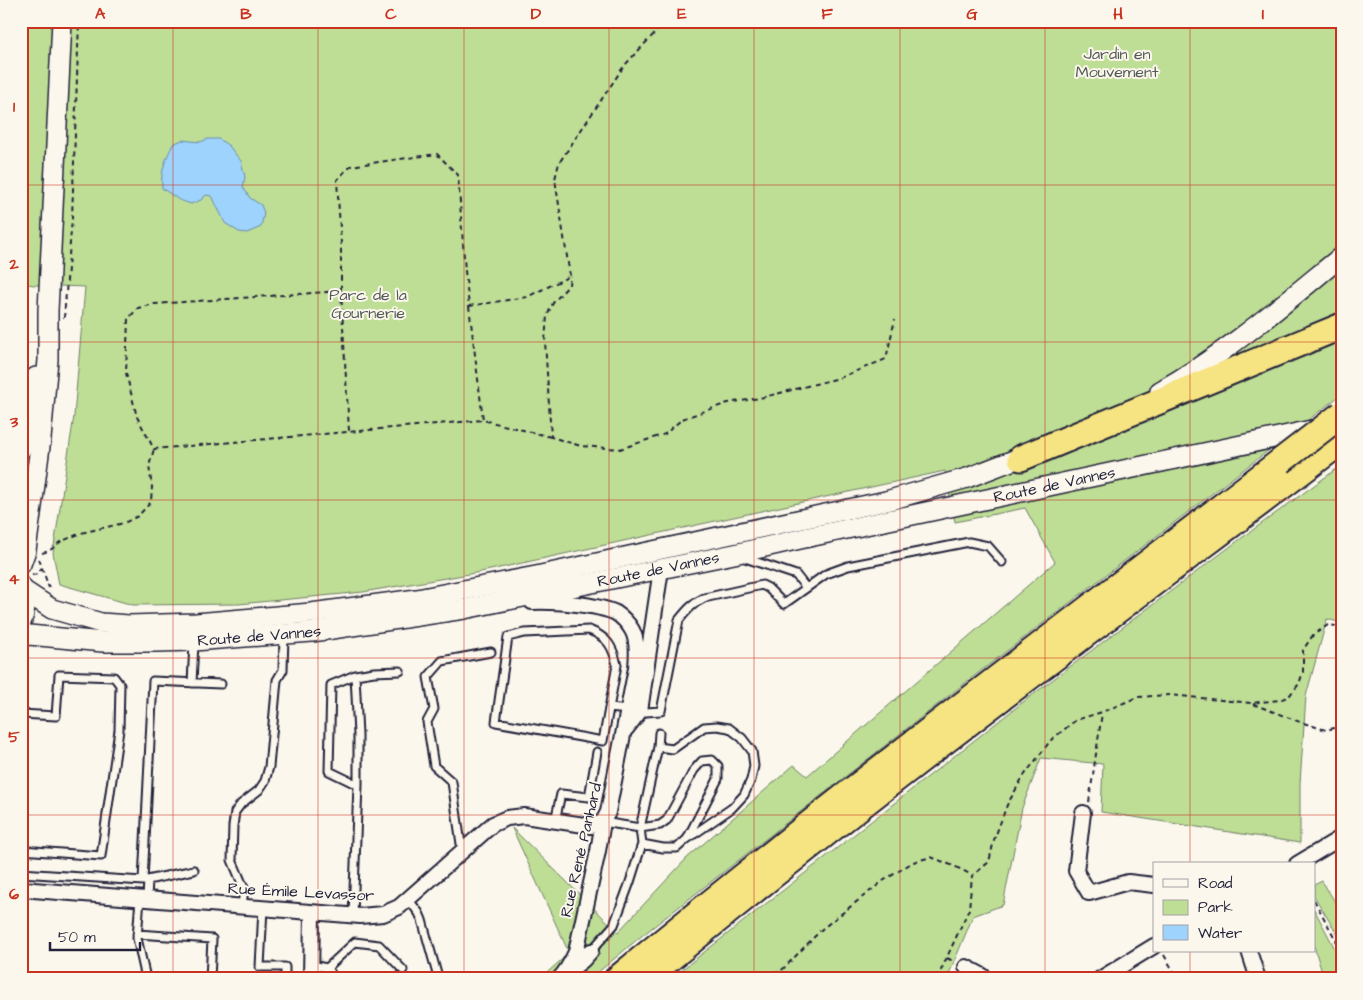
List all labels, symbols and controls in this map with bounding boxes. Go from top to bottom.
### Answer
text: A [95,3,106,25]
text: B [240,3,252,25]
text: C [385,3,397,25]
text: D [531,3,542,25]
text: E [677,3,687,25]
text: F [821,3,833,25]
text: G [966,3,978,25]
text: H [1113,3,1123,25]
text: I [1262,3,1264,25]
park label: Jardin en Mouvement [1076,43,1159,83]
text: 1 [13,96,16,118]
text: 2 [8,253,19,275]
park label: Parc de la Gournerie [329,284,407,324]
text: 3 [9,411,19,433]
street label: Route de Vannes [991,461,1117,508]
street label: Route de Vannes [595,546,721,593]
text: 4 [9,568,20,590]
street label: Route de Vannes [196,620,323,652]
text: 5 [8,726,20,748]
street label: Rue René Panhard [555,781,607,919]
legend [1153,862,1316,952]
text: Road [1198,873,1233,894]
street label: Rue Émile Levassor [227,877,375,907]
text: 6 [9,883,19,905]
text: Park [1198,897,1233,918]
scale bar [50,920,140,952]
text: Water [1198,923,1242,944]
text: 50 m [58,927,96,948]

